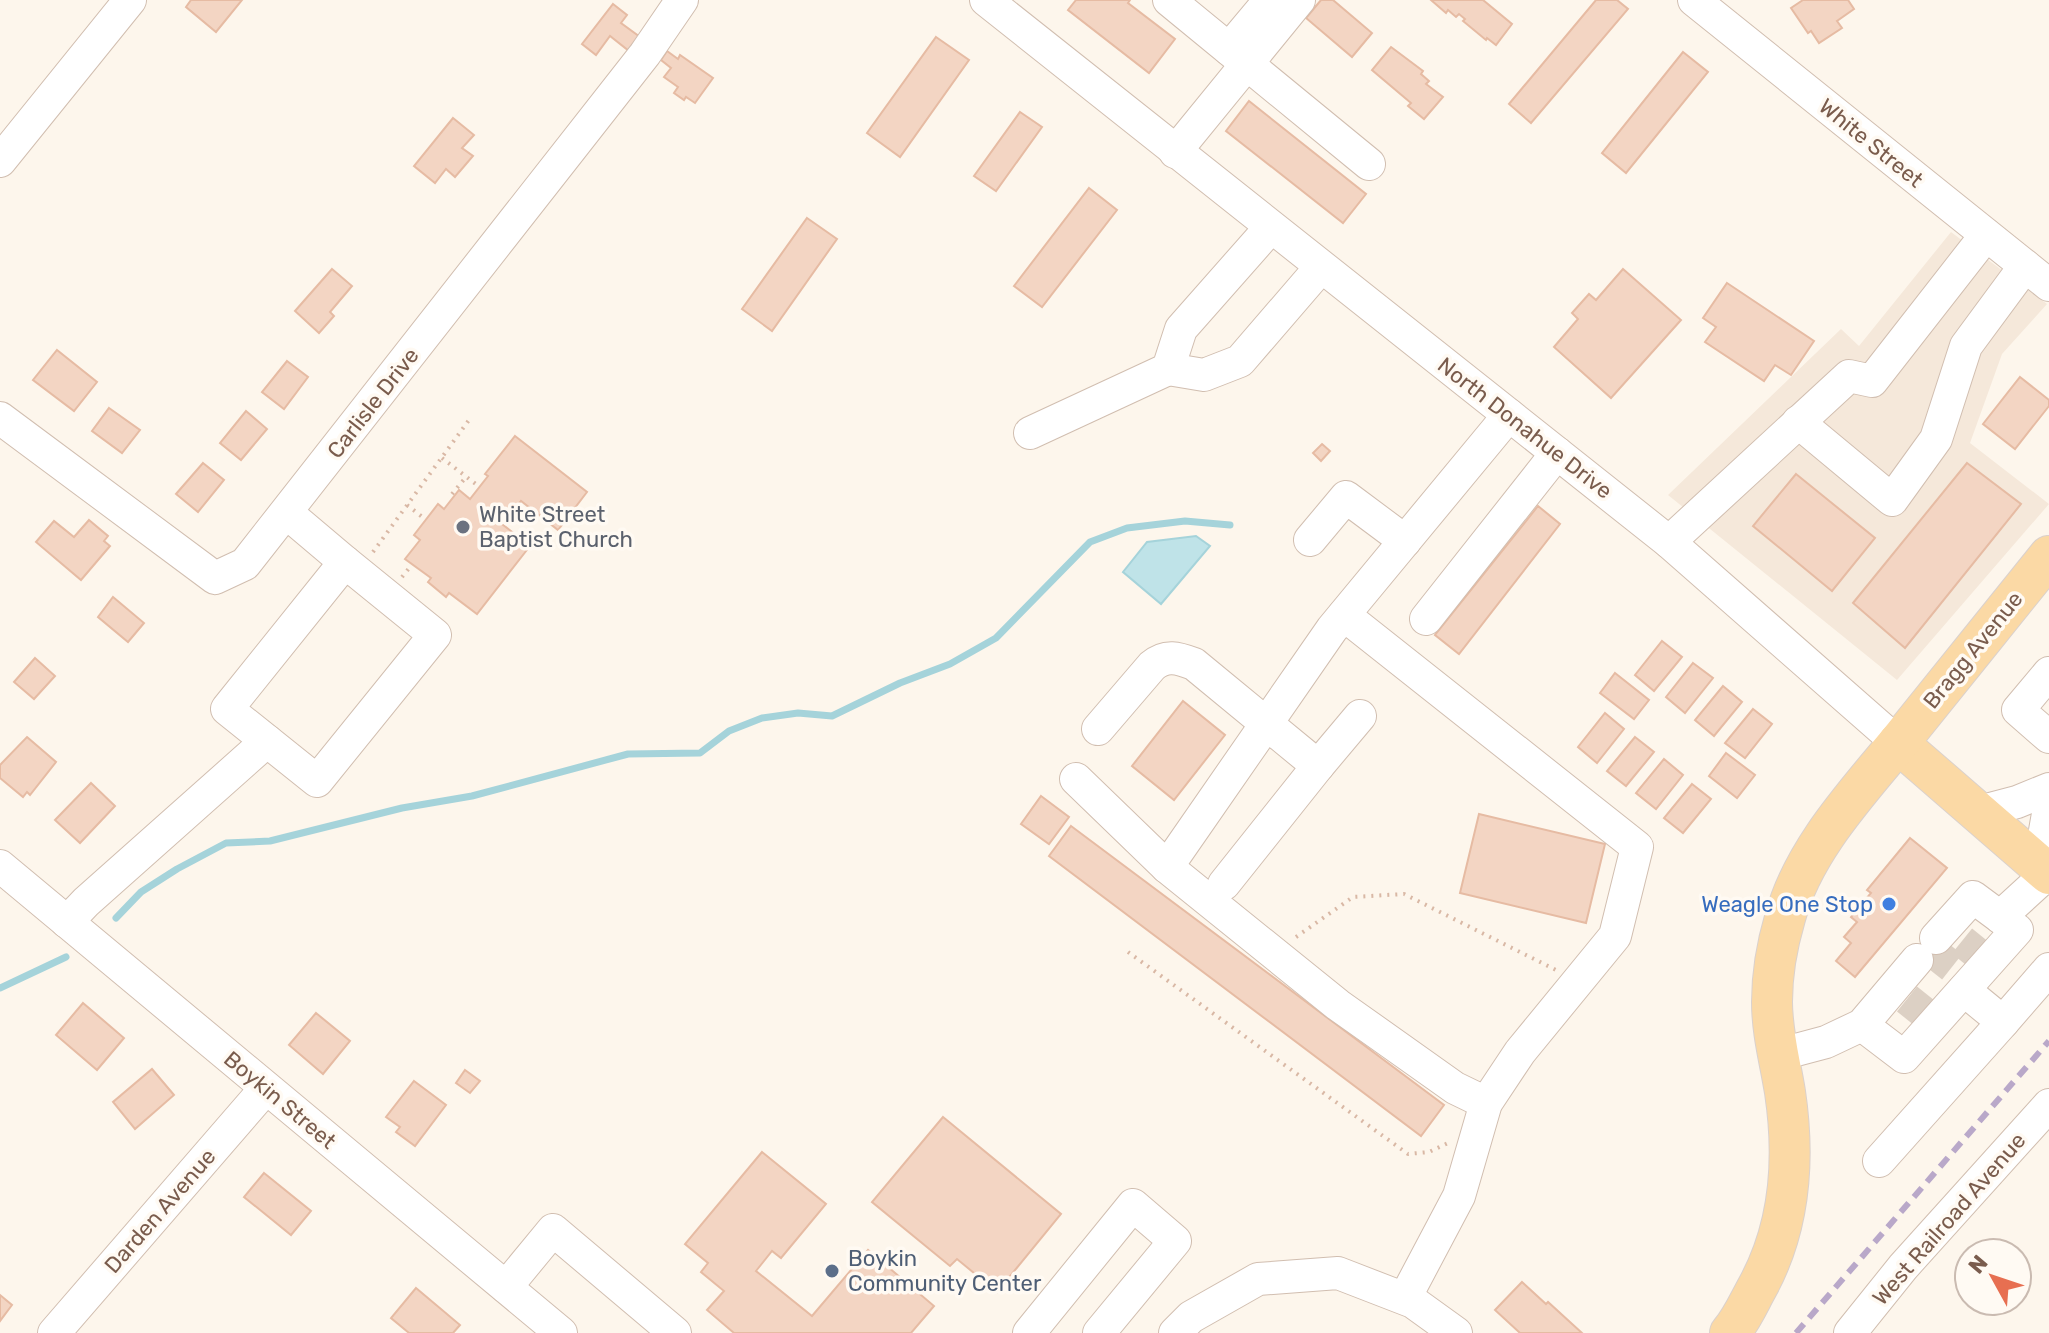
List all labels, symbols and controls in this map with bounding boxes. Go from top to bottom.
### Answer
street label: White Street [1813,93,1929,193]
street label: Carlisle Drive [321,342,425,464]
street label: North Donahue Drive [1432,351,1618,505]
place label: White Street Baptist Church [479,501,633,553]
marker: White Street Baptist Church [454,518,472,536]
street label: Bragg Avenue [1917,586,2029,714]
place label: Weagle One Stop [1701,891,1873,918]
marker: Weagle One Stop [1880,895,1898,913]
street label: Boykin Street [218,1045,342,1155]
street label: West Railroad Avenue [1867,1127,2031,1311]
street label: Darden Avenue [99,1143,221,1279]
north arrow [1953,1237,2033,1317]
place label: Boykin Community Center [848,1245,1042,1297]
text: N [1963,1250,1993,1279]
marker: Boykin Community Center [823,1262,841,1280]

